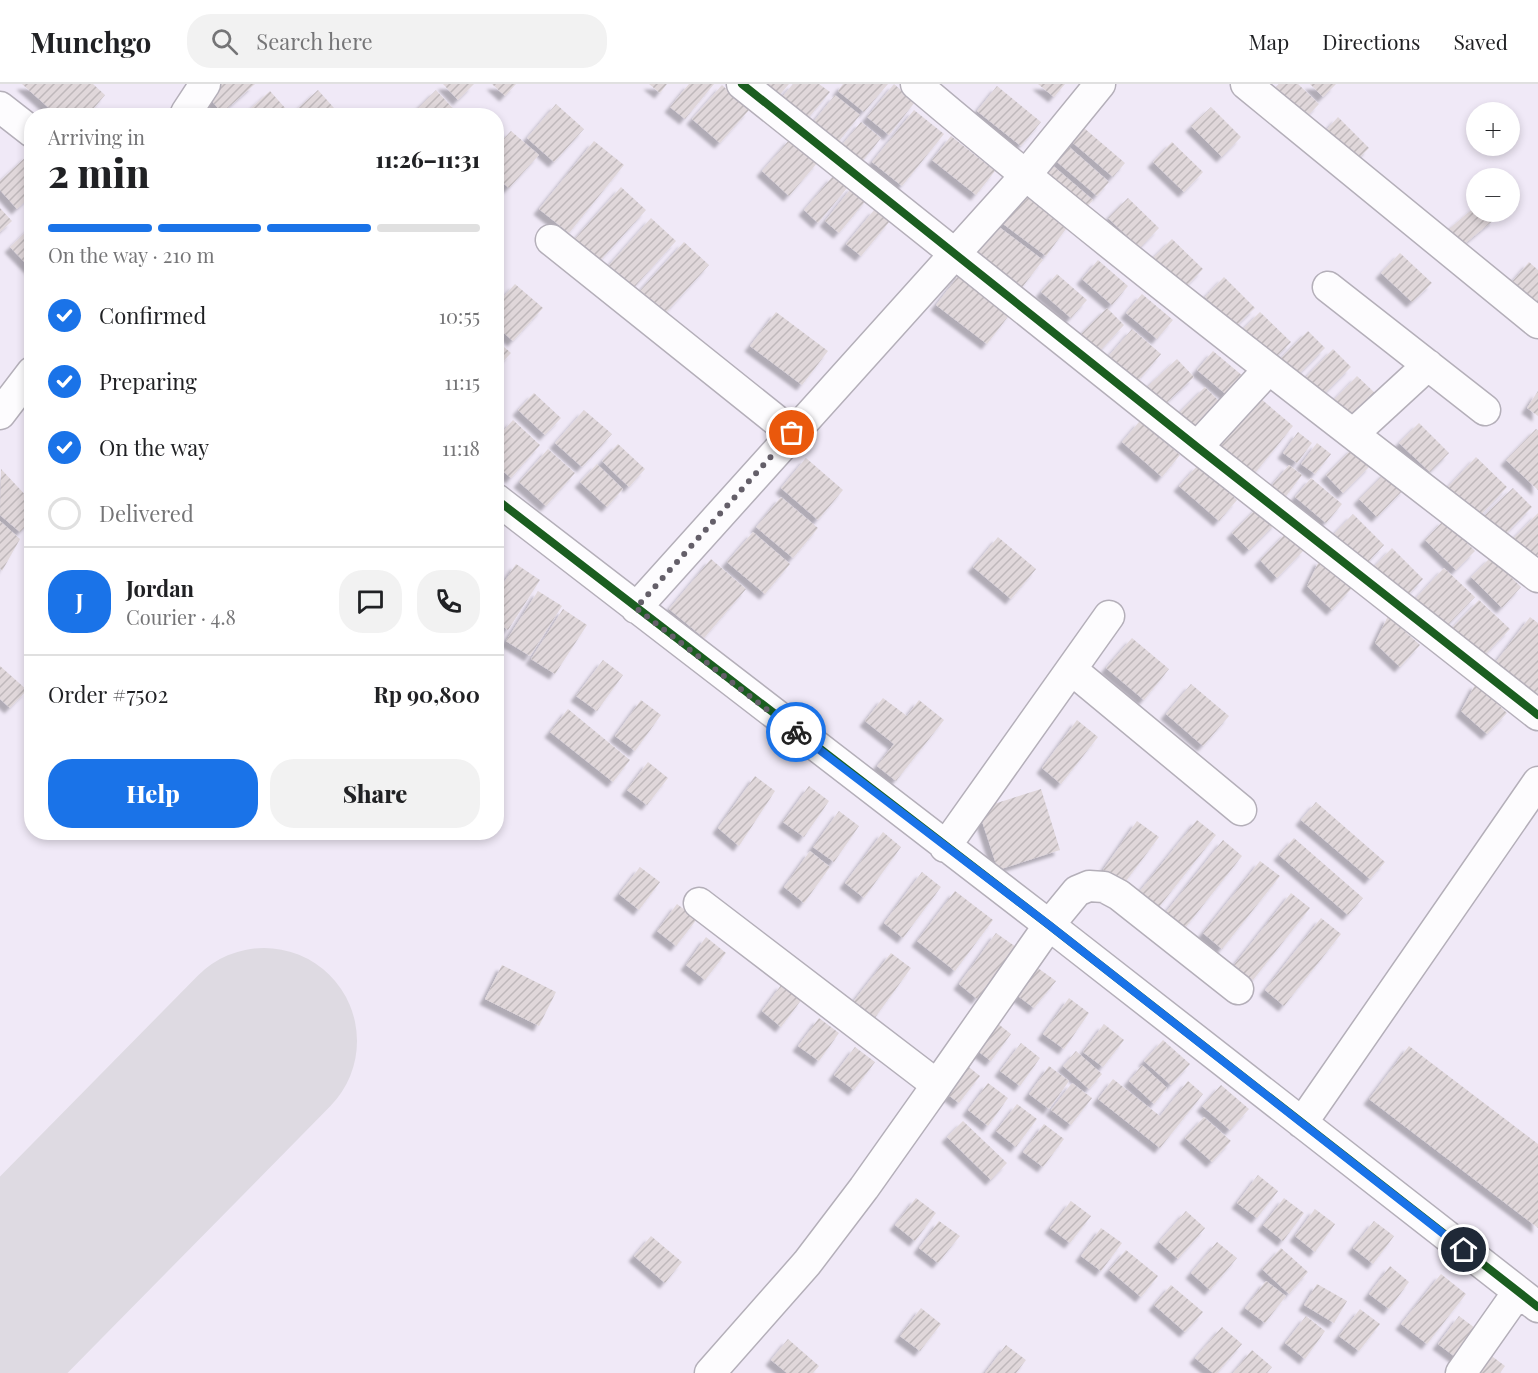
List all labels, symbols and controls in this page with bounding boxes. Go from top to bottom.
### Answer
search box [187,14,607,68]
text: Munchgo [30,23,151,60]
icon: search [208,25,241,58]
text: Search here [256,26,373,56]
text: Map [1248,27,1289,55]
text: Directions [1322,27,1420,55]
text: Saved [1453,27,1508,55]
map controls [1466,102,1520,222]
button: + [1466,102,1520,156]
text: Arriving in [48,123,145,150]
text: 11:26–11:31 [375,144,480,174]
text: 2 min [48,146,150,198]
button: − [1466,168,1520,222]
text: On the way · 210 m [48,241,215,268]
icon: check [48,299,81,332]
text: Confirmed [99,300,206,330]
text: 10:55 [439,302,480,329]
icon: check [48,365,81,398]
text: Preparing [99,366,197,396]
text: 11:15 [444,368,480,395]
pin [766,407,817,458]
icon: bag [775,416,808,449]
icon: check [48,431,81,464]
text: On the way [99,432,209,462]
text: 11:18 [442,434,480,461]
text: Delivered [99,498,194,528]
button: chat [339,570,402,633]
button: phone [417,570,480,633]
text: Jordan [126,573,194,603]
text: J [75,586,84,616]
text: Courier · 4.8 [126,603,236,630]
text: Order #7502 [48,679,168,709]
text: Rp 90,800 [373,679,480,709]
courier [766,702,826,762]
icon: bike [780,716,813,749]
button: Help [48,759,258,828]
button: Share [270,759,480,828]
pin [1438,1224,1489,1275]
icon: home [1447,1233,1480,1266]

